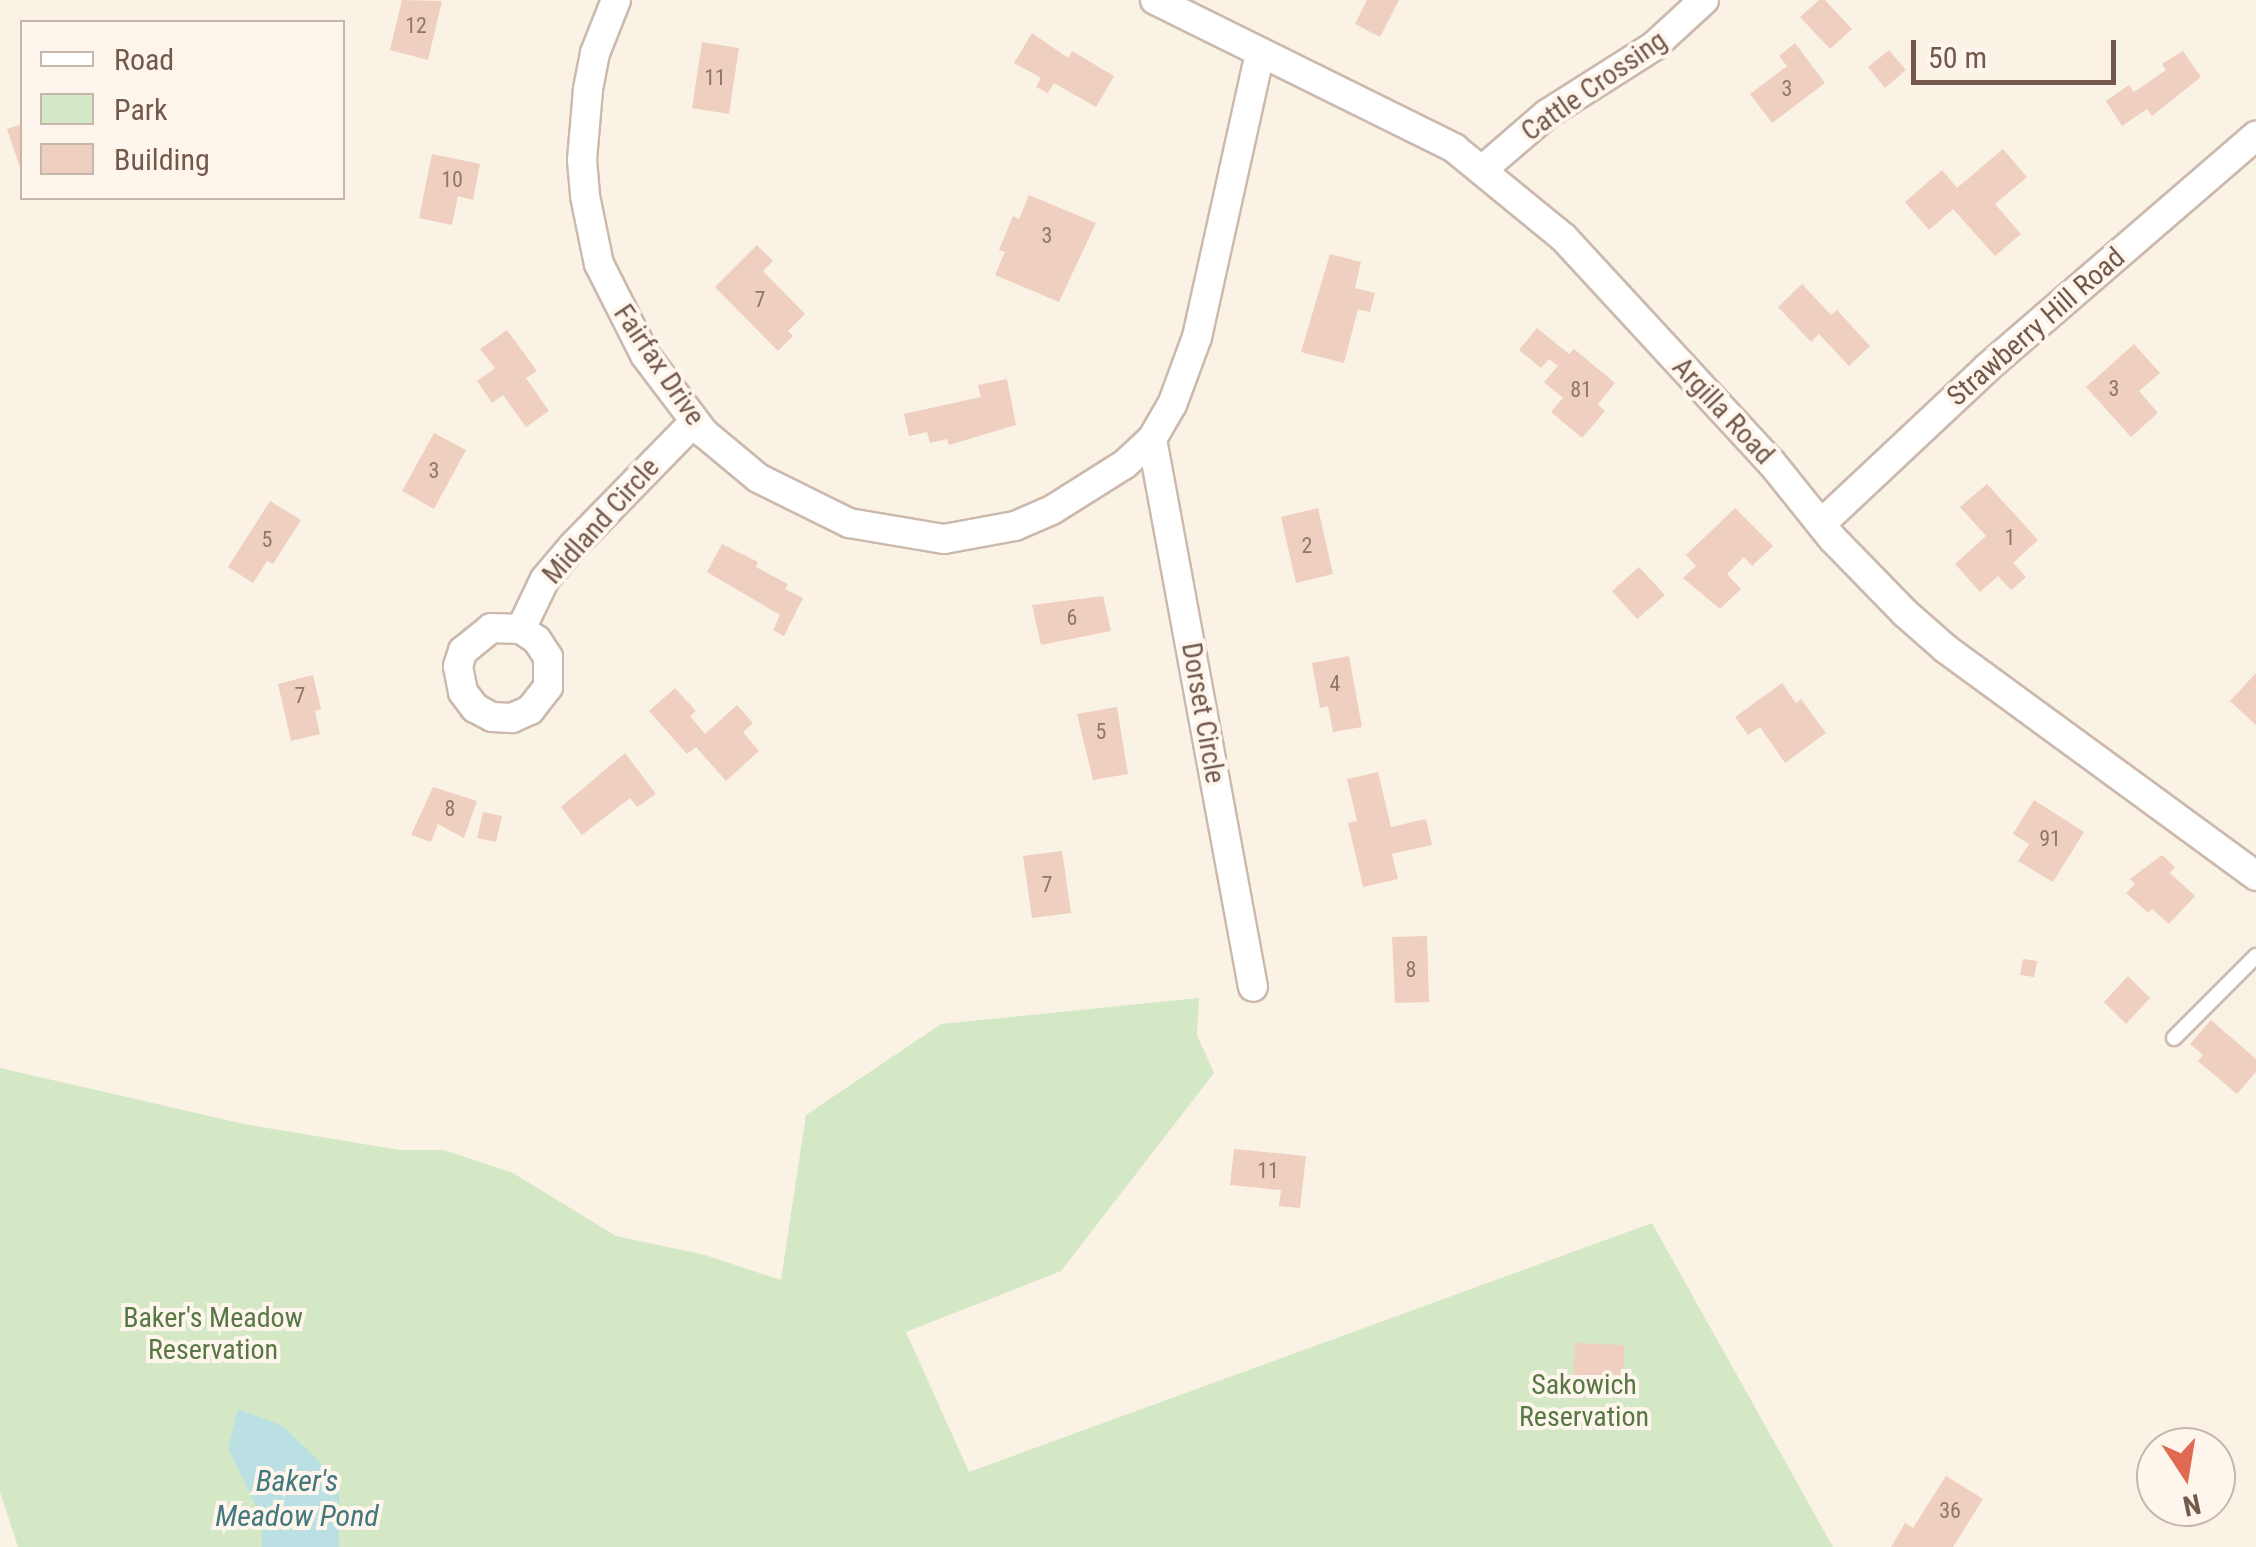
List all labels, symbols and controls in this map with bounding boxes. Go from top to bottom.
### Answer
house number: 12 [405,13,427,39]
legend [20,20,345,200]
scale bar [1916,20,2121,82]
street label: Cattle Crossing [1515,24,1673,148]
text: 50 m [1928,40,1987,75]
text: Road [114,42,174,77]
house number: 11 [704,65,726,91]
house number: 3 [1782,76,1792,102]
text: Park [114,92,168,127]
text: Building [114,142,210,177]
house number: 10 [441,167,463,193]
house number: 3 [1042,223,1052,249]
street label: Strawberry Hill Road [1940,241,2132,413]
house number: 7 [755,287,765,313]
street label: Fairfax Drive [606,298,712,432]
street label: Argilla Road [1665,351,1781,471]
house number: 3 [2109,376,2119,402]
house number: 81 [1570,377,1592,403]
street label: Midland Circle [536,451,666,591]
house number: 3 [429,458,439,484]
house number: 1 [2005,525,2015,551]
house number: 5 [262,527,272,553]
house number: 2 [1302,533,1312,559]
house number: 6 [1067,605,1077,631]
street label: Dorset Circle [1174,640,1232,786]
house number: 4 [1330,671,1340,697]
house number: 7 [295,683,305,709]
house number: 5 [1096,719,1106,745]
house number: 8 [445,796,455,822]
house number: 91 [2039,826,2061,852]
house number: 7 [1042,872,1052,898]
house number: 8 [1406,957,1416,983]
house number: 11 [1257,1158,1279,1184]
park label: Baker's Meadow Reservation [123,1301,303,1367]
park label: Sakowich Reservation [1519,1368,1649,1434]
north arrow [2136,1427,2236,1527]
water label: Baker's Meadow Pond [215,1463,379,1534]
text: N [2180,1487,2204,1523]
house number: 36 [1939,1498,1961,1524]

